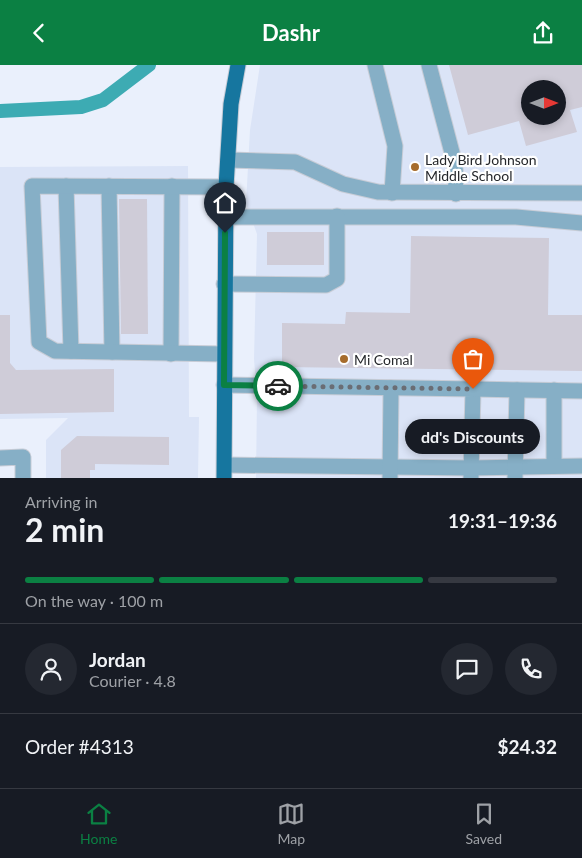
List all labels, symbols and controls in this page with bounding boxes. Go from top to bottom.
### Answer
icon: back [25,19,53,47]
text: Dashr [262,19,320,46]
icon: share [529,19,557,47]
north arrow [521,80,566,125]
map controls [521,80,566,125]
place label: Lady Bird Johnson Middle School [425,151,537,184]
marker: Lady Bird Johnson Middle School [409,161,421,173]
pin [204,182,246,233]
icon: home [211,189,239,217]
pin [452,338,494,389]
icon: bag [459,345,487,373]
place label: Mi Comal [354,351,413,368]
marker: Mi Comal [338,353,350,365]
courier [253,361,303,411]
icon: car [264,372,292,400]
callout: dd's Discounts [406,419,540,454]
text: dd's Discounts [421,427,524,446]
text: Arriving in [25,492,98,511]
text: 19:31–19:36 [448,509,557,532]
text: 2 min [25,510,104,549]
text: On the way · 100 m [25,591,163,610]
button: person [25,643,77,695]
button: chat [441,643,493,695]
button: phone [505,643,557,695]
text: Jordan [89,648,146,671]
text: Courier · 4.8 [89,671,176,690]
text: Order #4313 [25,735,134,758]
text: $24.32 [497,735,557,758]
tab: Home [80,800,117,847]
tab: Map [277,800,305,847]
tab: Saved [465,800,502,847]

